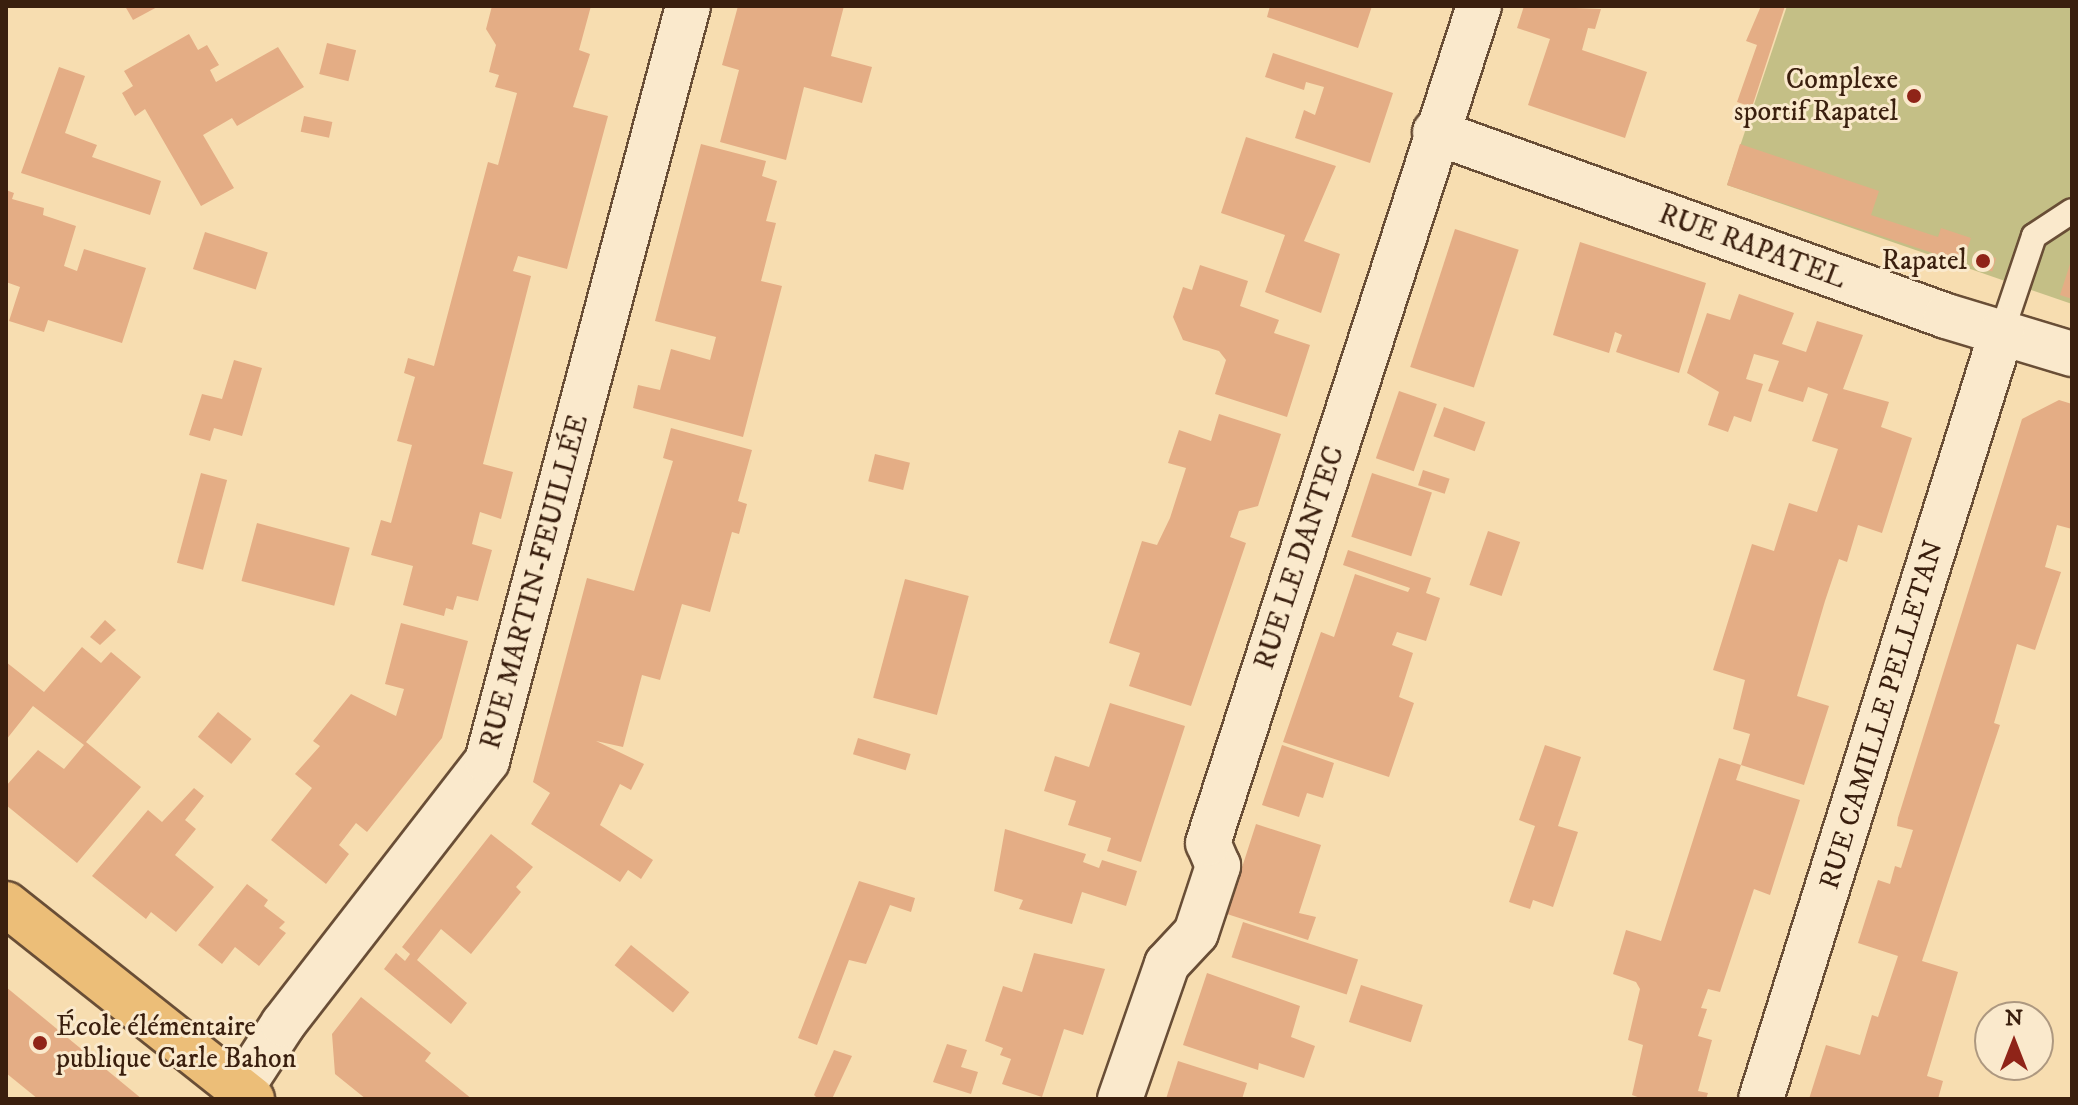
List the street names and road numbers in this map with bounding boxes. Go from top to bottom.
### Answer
street label: RUE RAPATEL [1654,198,1850,296]
street label: RUE MARTIN-FEUILLÉE [474,411,596,753]
street label: RUE LE DANTEC [1248,442,1352,674]
street label: RUE CAMILLE PELLETAN [1813,537,1951,893]

